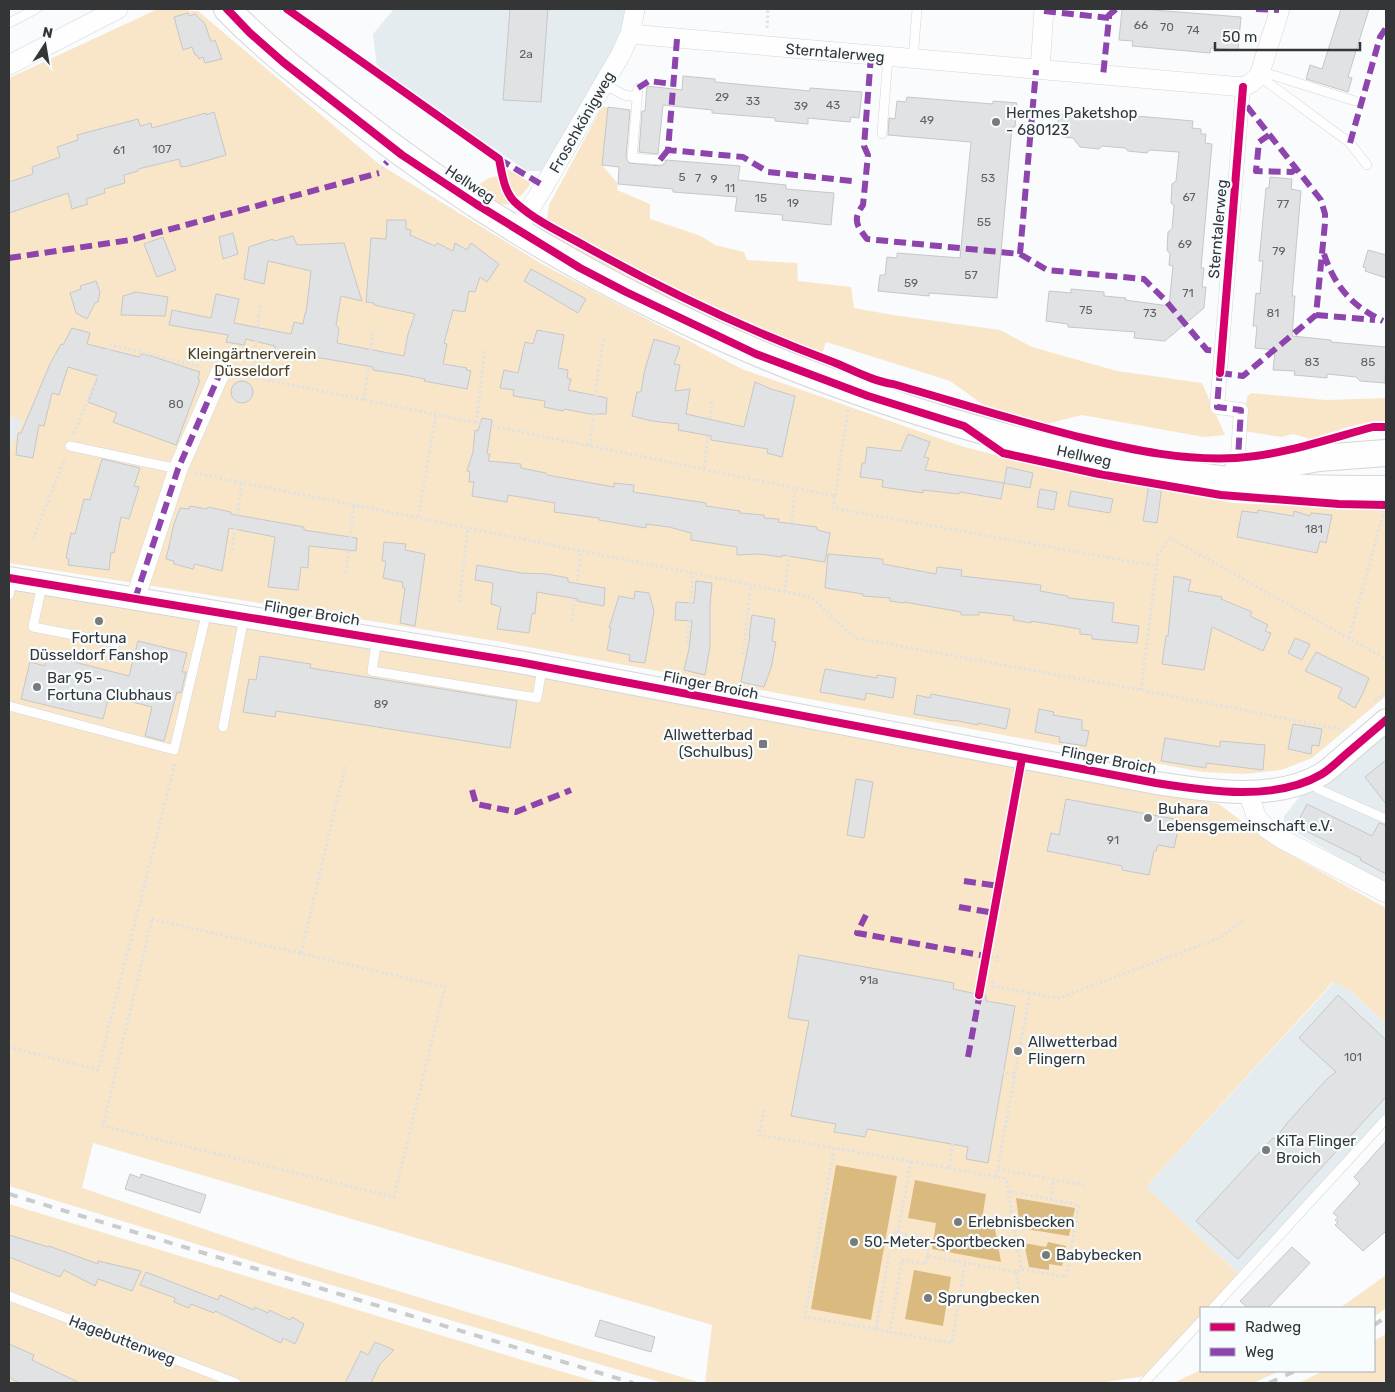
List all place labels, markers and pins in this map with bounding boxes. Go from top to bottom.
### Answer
place label: Hermes Paketshop - 680123 [1006,104,1138,139]
marker: Hermes Paketshop - 680123 [990,116,1002,128]
marker: Fortuna Düsseldorf Fanshop [93,615,105,627]
place label: Fortuna Düsseldorf Fanshop [29,629,169,664]
place label: Bar 95 - Fortuna Clubhaus [47,669,172,704]
marker: Bar 95 - Fortuna Clubhaus [31,681,43,693]
place label: Allwetterbad (Schulbus) [664,726,753,761]
marker: Allwetterbad (Schulbus) [757,738,769,750]
place label: Buhara Lebensgemeinschaft e.V. [1158,800,1333,835]
marker: Buhara Lebensgemeinschaft e.V. [1142,812,1154,824]
place label: Allwetterbad Flingern [1028,1033,1117,1068]
marker: Allwetterbad Flingern [1012,1045,1024,1057]
place label: KiTa Flinger Broich [1276,1132,1356,1167]
marker: KiTa Flinger Broich [1260,1144,1272,1156]
place label: Erlebnisbecken [968,1213,1075,1231]
marker: Erlebnisbecken [952,1216,964,1228]
place label: 50-Meter-Sportbecken [864,1233,1025,1251]
marker: 50-Meter-Sportbecken [848,1236,860,1248]
place label: Babybecken [1056,1246,1142,1264]
marker: Babybecken [1040,1249,1052,1261]
place label: Sprungbecken [938,1289,1040,1307]
marker: Sprungbecken [922,1292,934,1304]

